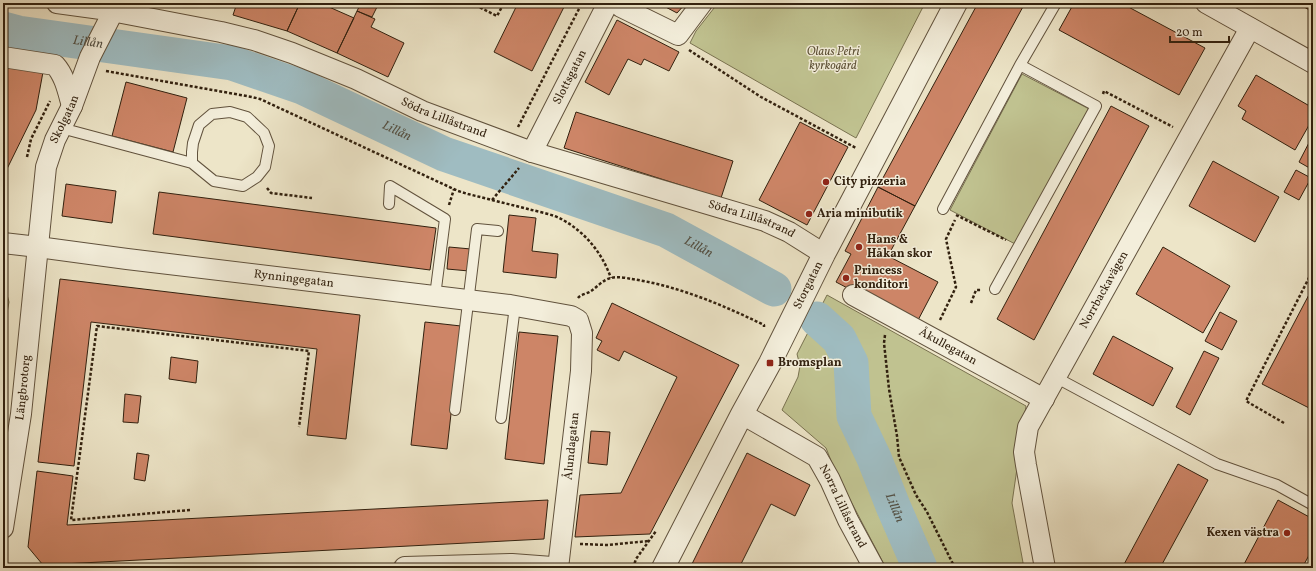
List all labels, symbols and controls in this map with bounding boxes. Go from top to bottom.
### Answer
scale bar [1170,18,1229,44]
text: 20 m [1176,25,1203,41]
water label: Lillån [72,32,104,54]
park label: Olaus Petri kyrkogård [807,44,860,74]
street label: Slottsgatan [550,47,591,107]
street label: Skolgatan [46,93,83,146]
street label: Södra Lillåstrand [398,94,489,142]
water label: Lillån [379,117,414,146]
place label: City pizzeria [834,174,906,190]
marker: City pizzeria [821,177,831,187]
street label: Södra Lillåstrand [706,197,798,242]
place label: Aria minibutik [817,206,904,222]
marker: Aria minibutik [804,209,814,219]
water label: Lillån [681,232,716,263]
place label: Hans & Håkan skor [867,232,932,262]
marker: Hans & Håkan skor [854,242,864,252]
street label: Norrbackavägen [1076,248,1132,332]
street label: Storgatan [790,259,827,312]
place label: Princess konditori [854,263,908,293]
street label: Rynningegatan [253,266,335,292]
marker: Princess konditori [841,273,851,283]
street label: Åkullegatan [916,323,980,369]
street label: Längbrotorg [12,354,35,421]
place label: Bromsplan [778,355,842,371]
marker: Bromsplan [765,358,775,368]
street label: Ålundagatan [559,411,584,481]
street label: Norra Lillåstrand [815,462,870,551]
water label: Lillån [880,491,908,526]
place label: Kexen västra [1206,525,1279,541]
marker: Kexen västra [1282,528,1292,538]

